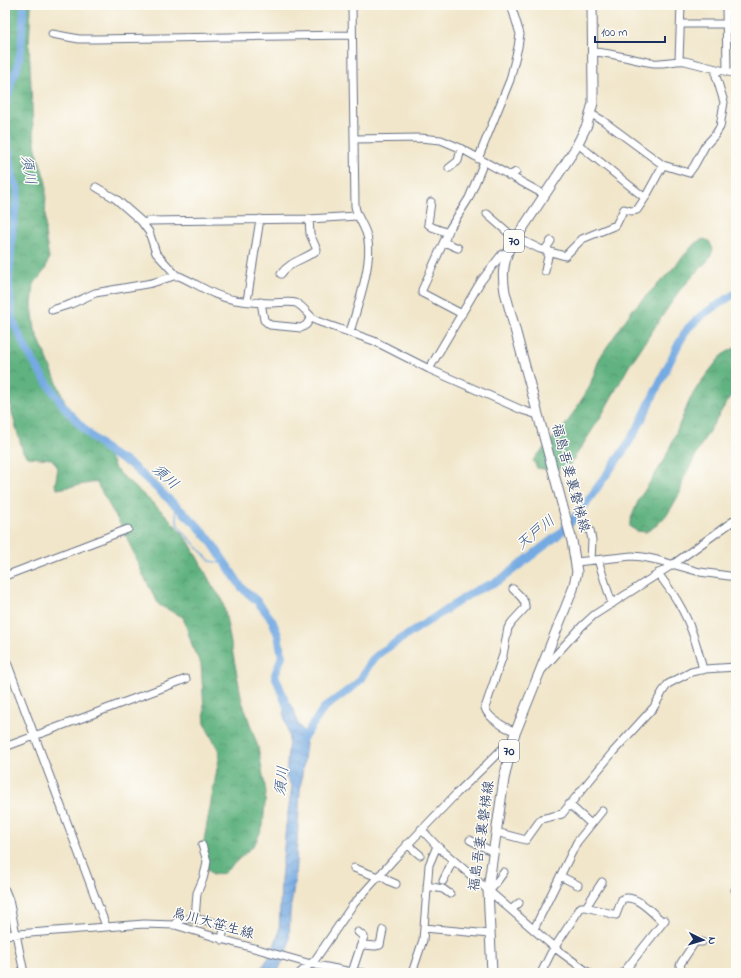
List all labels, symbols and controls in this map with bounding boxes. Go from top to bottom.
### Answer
scale bar [595,18,665,44]
text: 100 m [601,24,628,42]
water label: 須川 [15,153,41,187]
road number: 70 [504,230,524,252]
street label: 福島吾妻裏磐梯線 [545,421,595,535]
water label: 須川 [146,459,184,495]
water label: 天戸川 [512,510,560,556]
road number: 70 [499,740,519,762]
water label: 須川 [269,765,295,797]
street label: 福島吾妻裏磐梯線 [464,779,500,893]
street label: 鳥川大笹生線 [170,903,256,945]
north arrow [683,920,723,960]
text: N [704,936,720,945]

